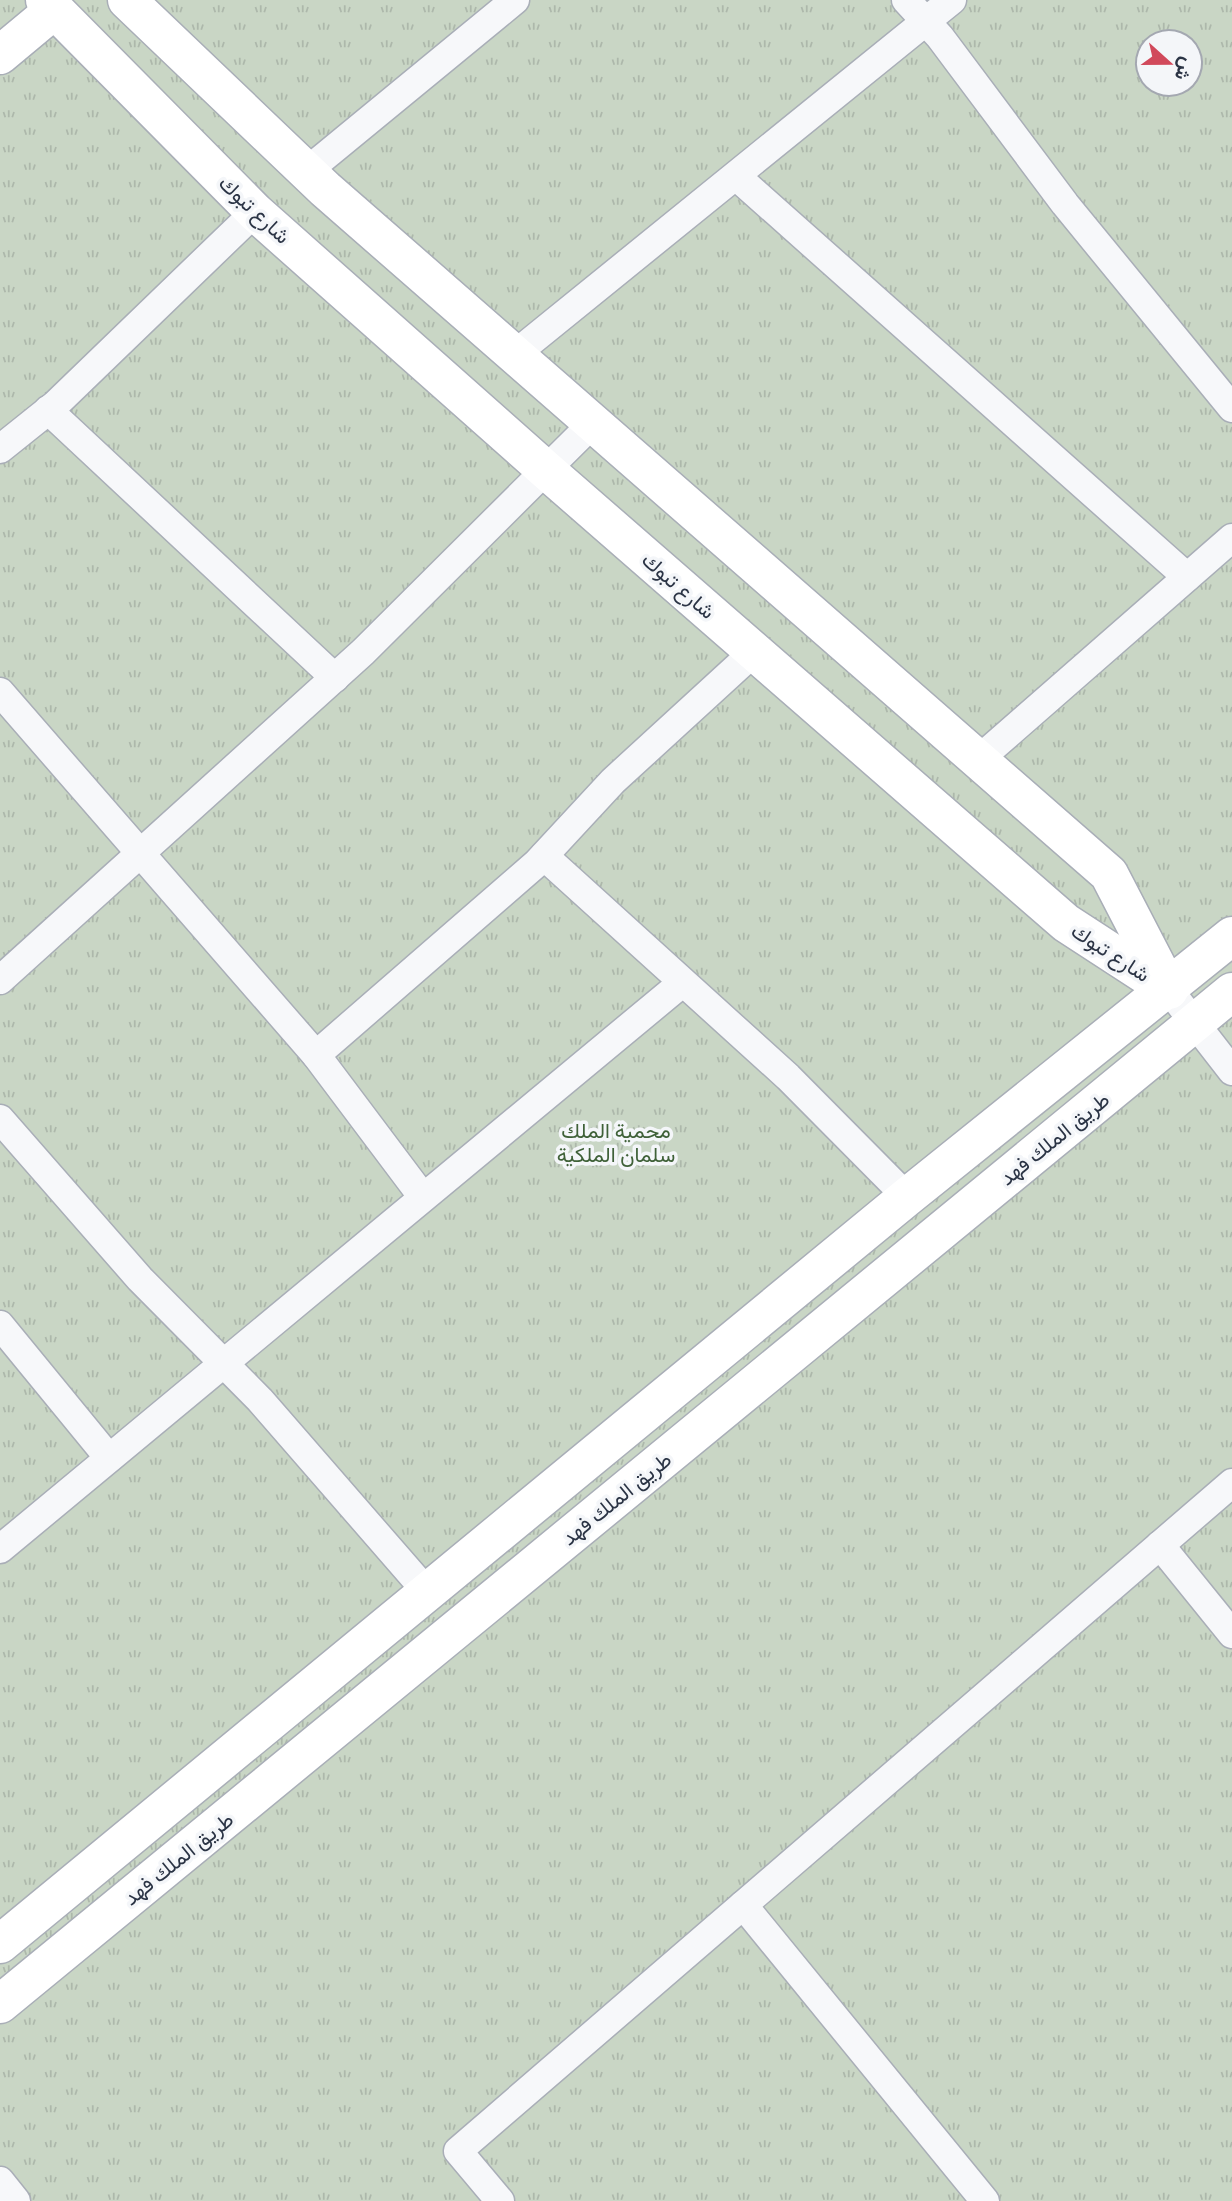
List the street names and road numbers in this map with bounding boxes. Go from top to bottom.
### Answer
street label: شارع تبوك [212,170,296,250]
street label: شارع تبوك [636,547,720,625]
street label: شارع تبوك [1066,918,1155,989]
street label: طريق الملك فهد [994,1086,1115,1191]
street label: طريق الملك فهد [556,1446,677,1551]
street label: طريق الملك فهد [118,1806,239,1911]

